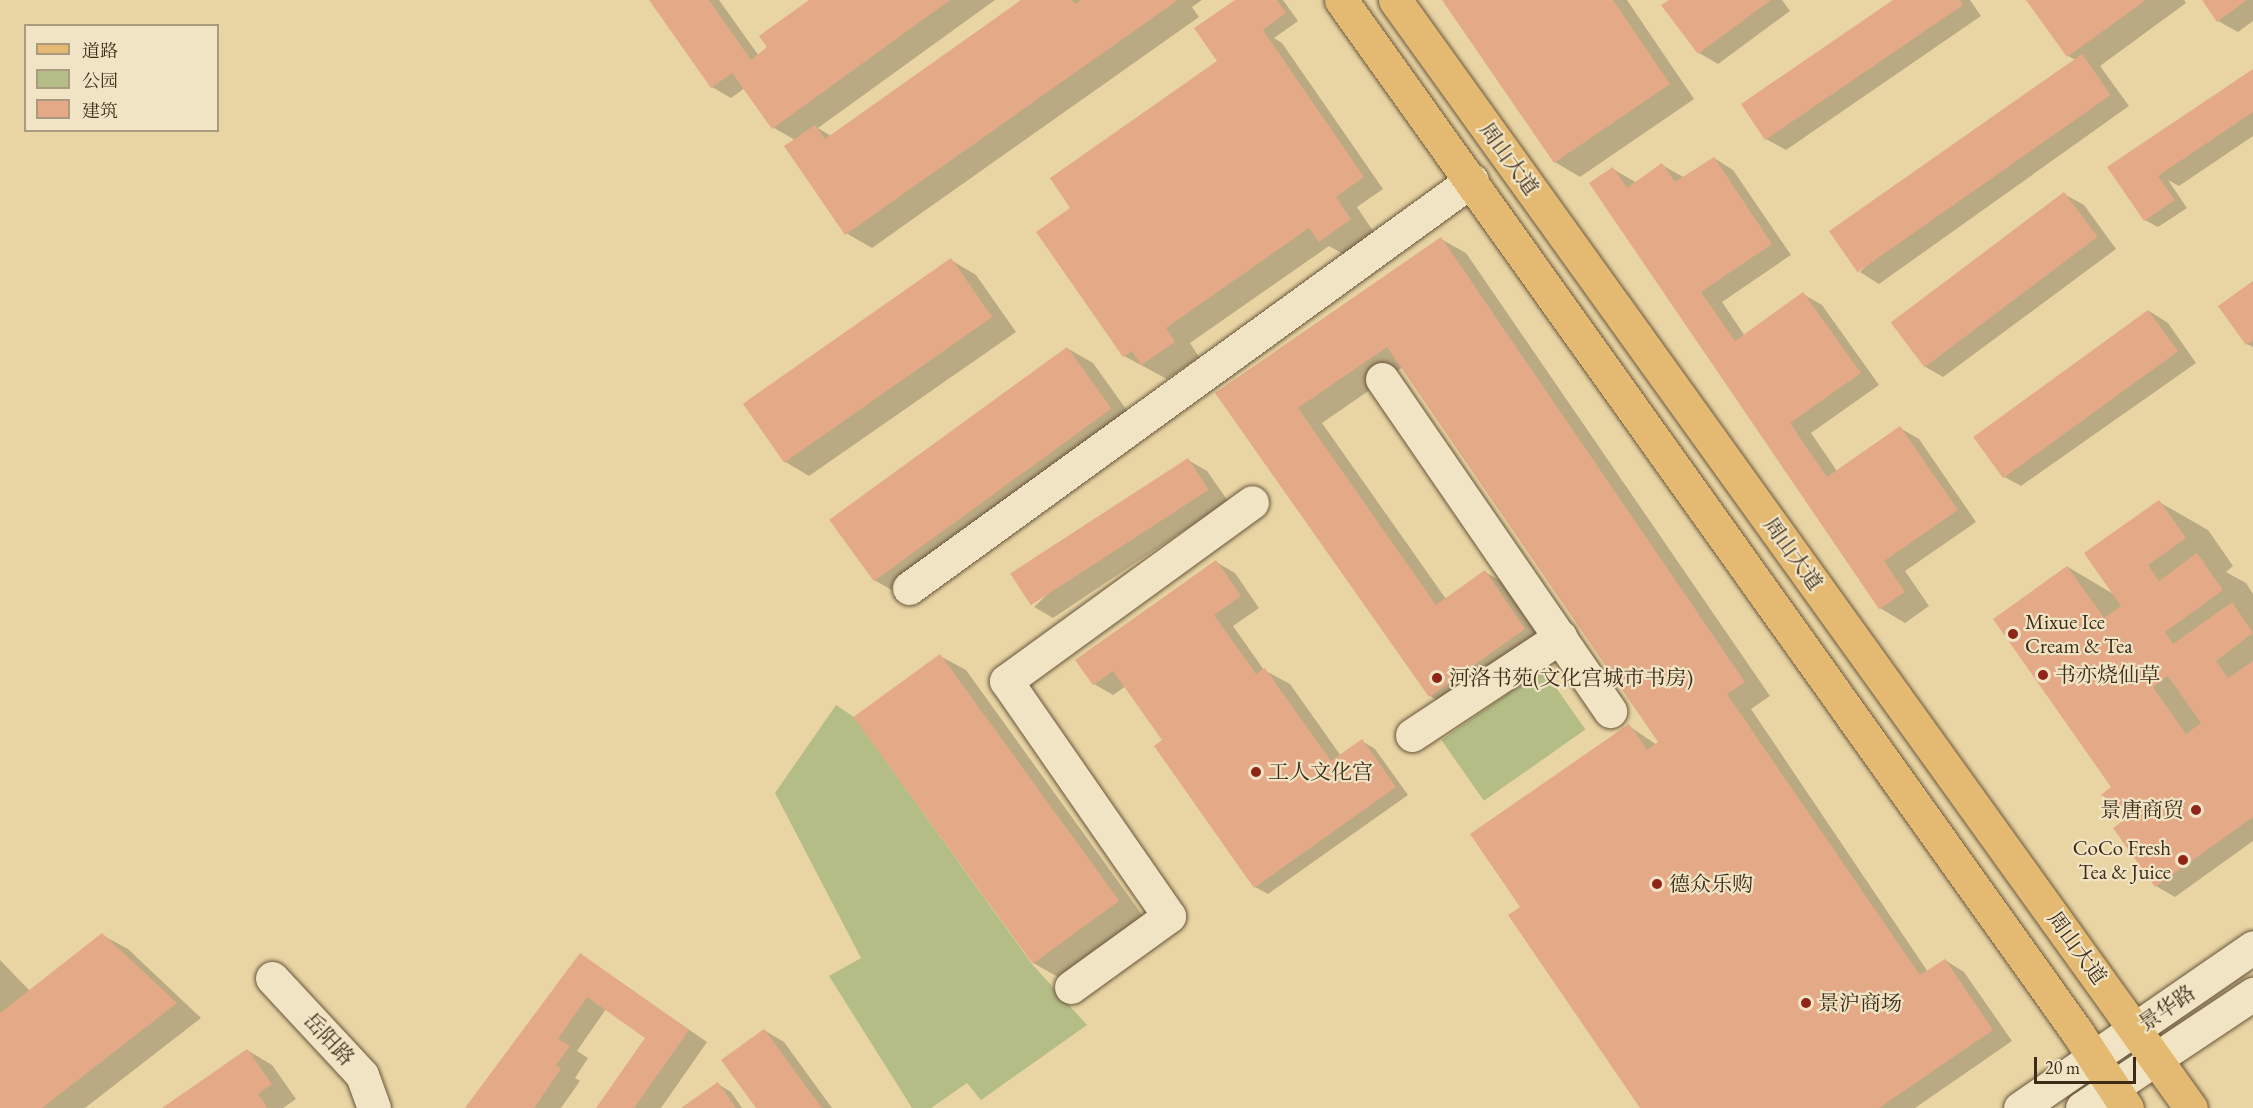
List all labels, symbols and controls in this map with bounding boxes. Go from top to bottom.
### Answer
legend [24,24,219,132]
text: 道路 [82,39,118,62]
text: 公园 [82,69,118,92]
text: 建筑 [82,99,118,122]
street label: 周山大道 [1474,118,1544,200]
street label: 周山大道 [1758,513,1828,595]
place label: Mixue Ice Cream & Tea [2025,609,2133,659]
marker: Mixue Ice Cream & Tea [2006,627,2020,641]
place label: 书亦烧仙草 [2055,662,2160,688]
place label: 河洛书苑(文化宫城市书房) [1449,665,1693,691]
marker: 书亦烧仙草 [2036,668,2050,682]
marker: 河洛书苑(文化宫城市书房) [1430,671,1444,685]
place label: 工人文化宫 [1268,759,1373,785]
marker: 工人文化宫 [1249,765,1263,779]
place label: 景唐商贸 [2100,797,2184,823]
marker: 景唐商贸 [2189,803,2203,817]
place label: CoCo Fresh Tea & Juice [2073,835,2171,885]
marker: CoCo Fresh Tea & Juice [2176,853,2190,867]
place label: 德众乐购 [1669,871,1753,897]
marker: 德众乐购 [1650,877,1664,891]
street label: 周山大道 [2042,907,2112,989]
street label: 景华路 [2134,980,2200,1036]
place label: 景沪商场 [1818,990,1902,1016]
marker: 景沪商场 [1799,996,1813,1010]
street label: 岳阳路 [298,1007,360,1071]
scale bar [2037,1045,2139,1083]
text: 20 m [2045,1056,2080,1079]

